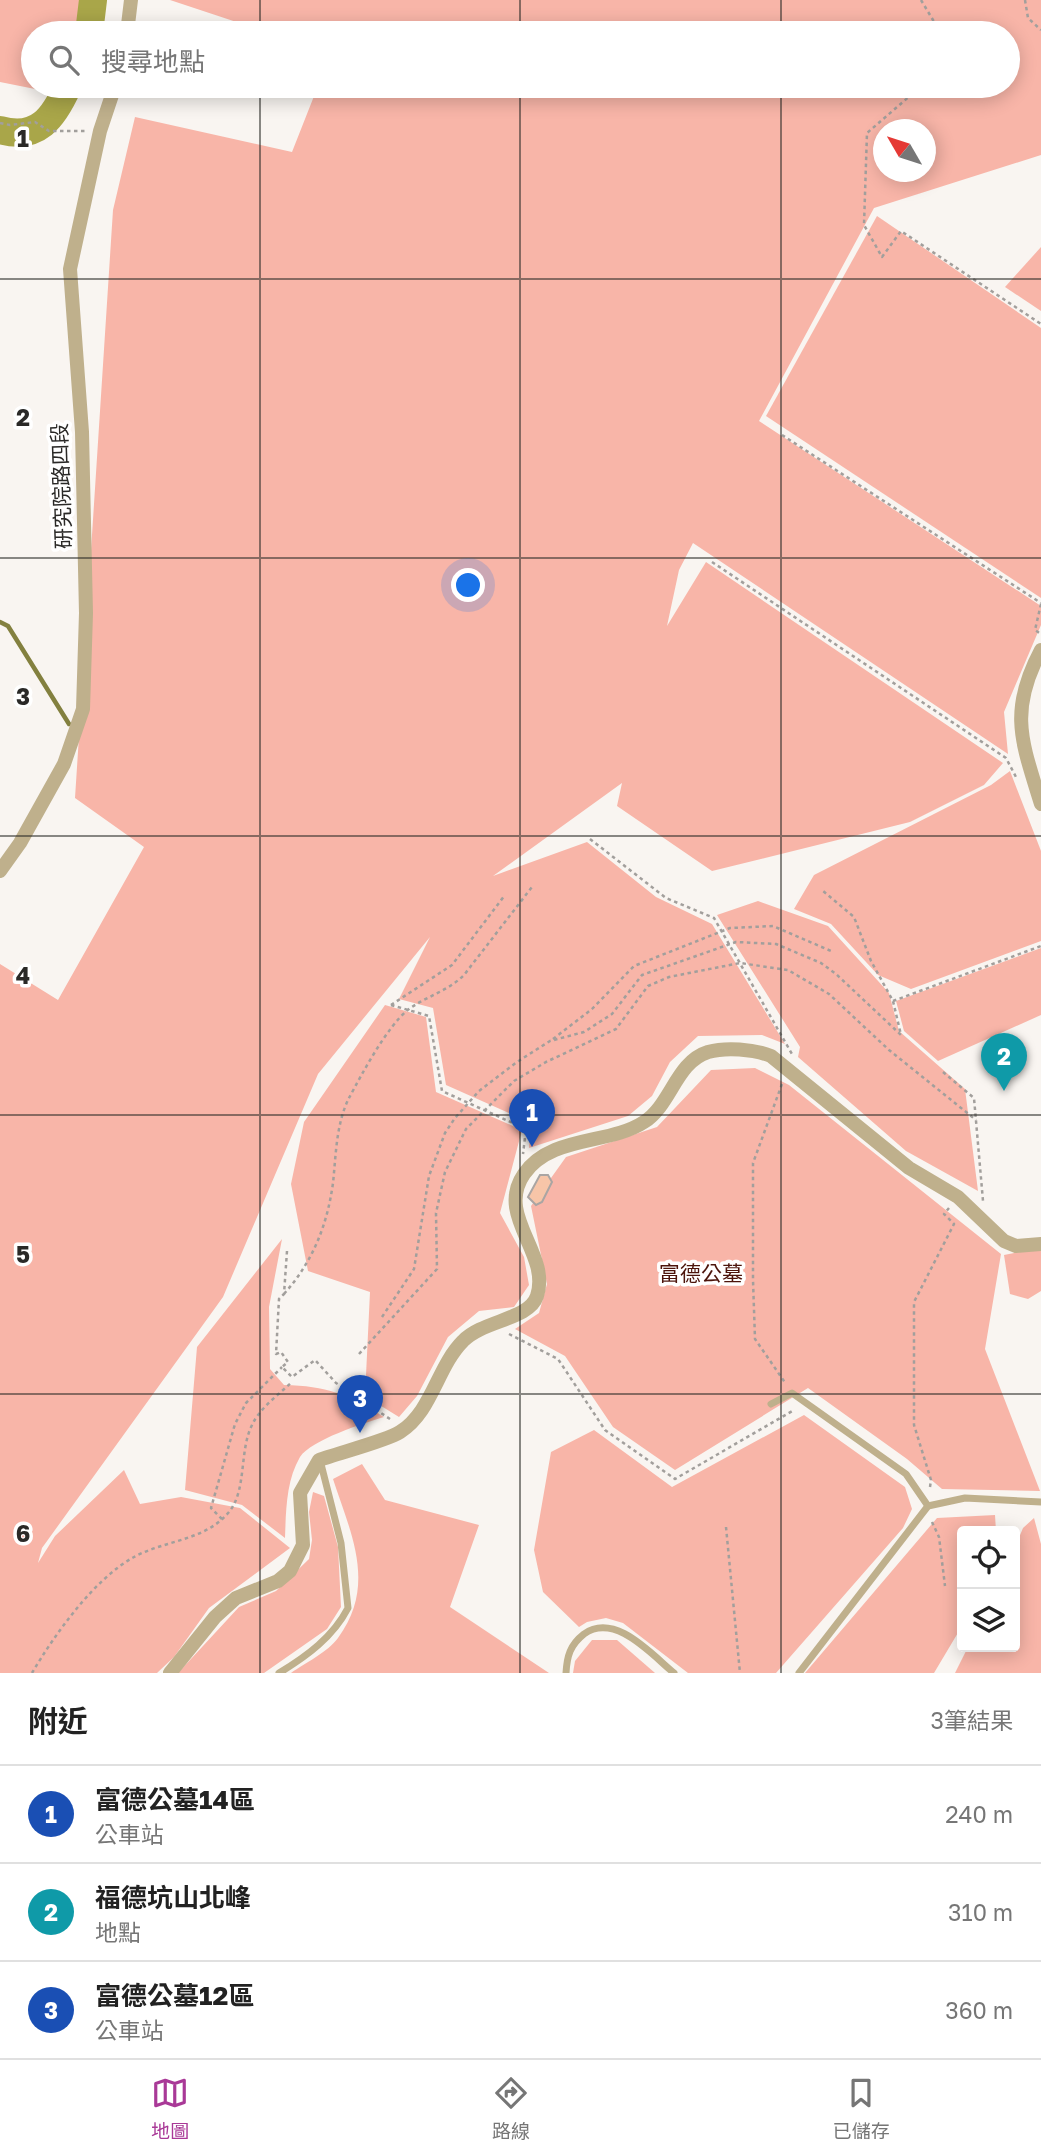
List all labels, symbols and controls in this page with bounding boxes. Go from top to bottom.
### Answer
search box [21,21,1020,98]
icon: search [45,41,83,79]
text: 搜尋地點 [101,46,205,77]
north arrow [873,119,936,182]
text: 1 [17,124,29,152]
text: 2 [16,403,30,431]
street label: 研究院路四段 [46,423,76,549]
your location [451,568,485,602]
text: 3 [16,682,30,710]
text: 4 [16,961,30,989]
pin: 2 [981,1033,1027,1091]
pin: 1 [509,1089,555,1147]
text: 5 [16,1240,30,1268]
park label: 富德公墓 [659,1260,743,1286]
pin: 3 [337,1375,383,1433]
text: 6 [16,1519,30,1547]
map controls [957,1526,1020,1652]
button: locate [957,1526,1020,1589]
button: layers [957,1589,1020,1652]
text: 附近 [28,1703,88,1739]
text: 3筆結果 [931,1706,1013,1734]
text: 富德公墓14區 [95,1784,255,1815]
text: 1 [45,1800,57,1828]
text: 240 m [945,1800,1013,1828]
text: 公車站 [95,1820,164,1848]
text: 福德坑山北峰 [95,1882,251,1913]
text: 2 [44,1898,58,1926]
text: 310 m [948,1898,1013,1926]
text: 地點 [95,1918,141,1946]
text: 富德公墓12區 [95,1980,254,2011]
text: 3 [44,1996,58,2024]
text: 360 m [945,1996,1013,2024]
text: 公車站 [95,2016,164,2044]
tab: 地圖 [151,2074,189,2143]
tab: 路線 [492,2074,530,2143]
tab: 已儲存 [833,2074,890,2143]

